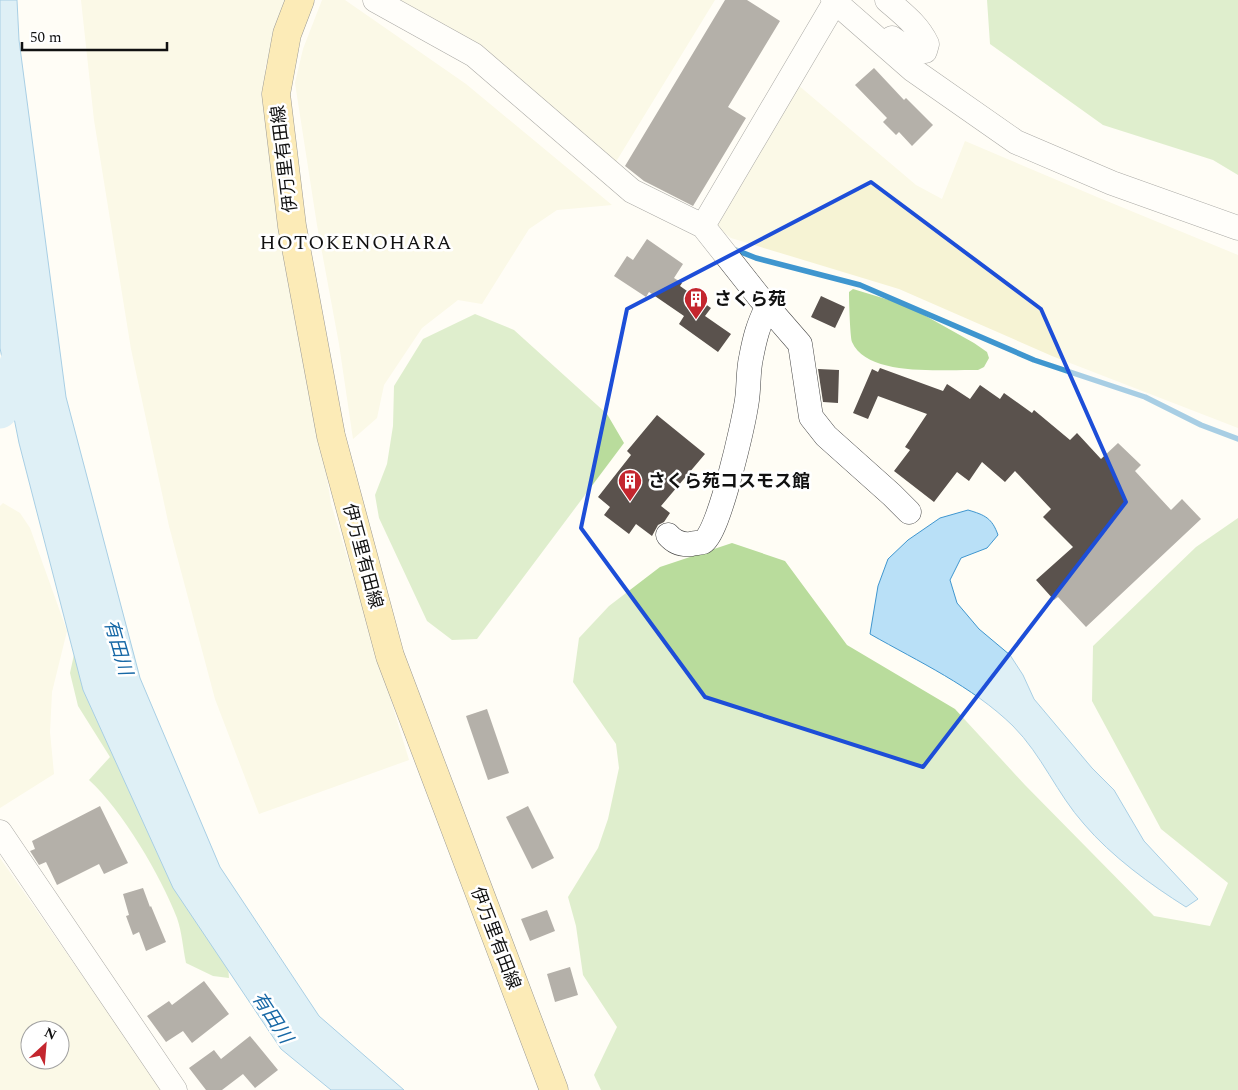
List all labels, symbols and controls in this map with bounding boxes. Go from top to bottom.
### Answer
scale bar [22,20,168,52]
text: 50 m [30,26,62,49]
street label: 伊万里有田線 [265,104,304,214]
district label: HOTOKENOHARA [260,228,452,258]
building icon: さくら苑 [683,286,709,320]
place label: さくら苑 [714,286,786,313]
building icon: さくら苑コスモス館 [617,468,643,502]
place label: さくら苑コスモス館 [648,468,810,495]
street label: 伊万里有田線 [336,500,390,612]
water label: 有田川 [96,616,140,681]
street label: 伊万里有田線 [464,883,527,993]
water label: 有田川 [244,986,301,1051]
north arrow [20,1020,70,1070]
text: N [41,1022,60,1046]

